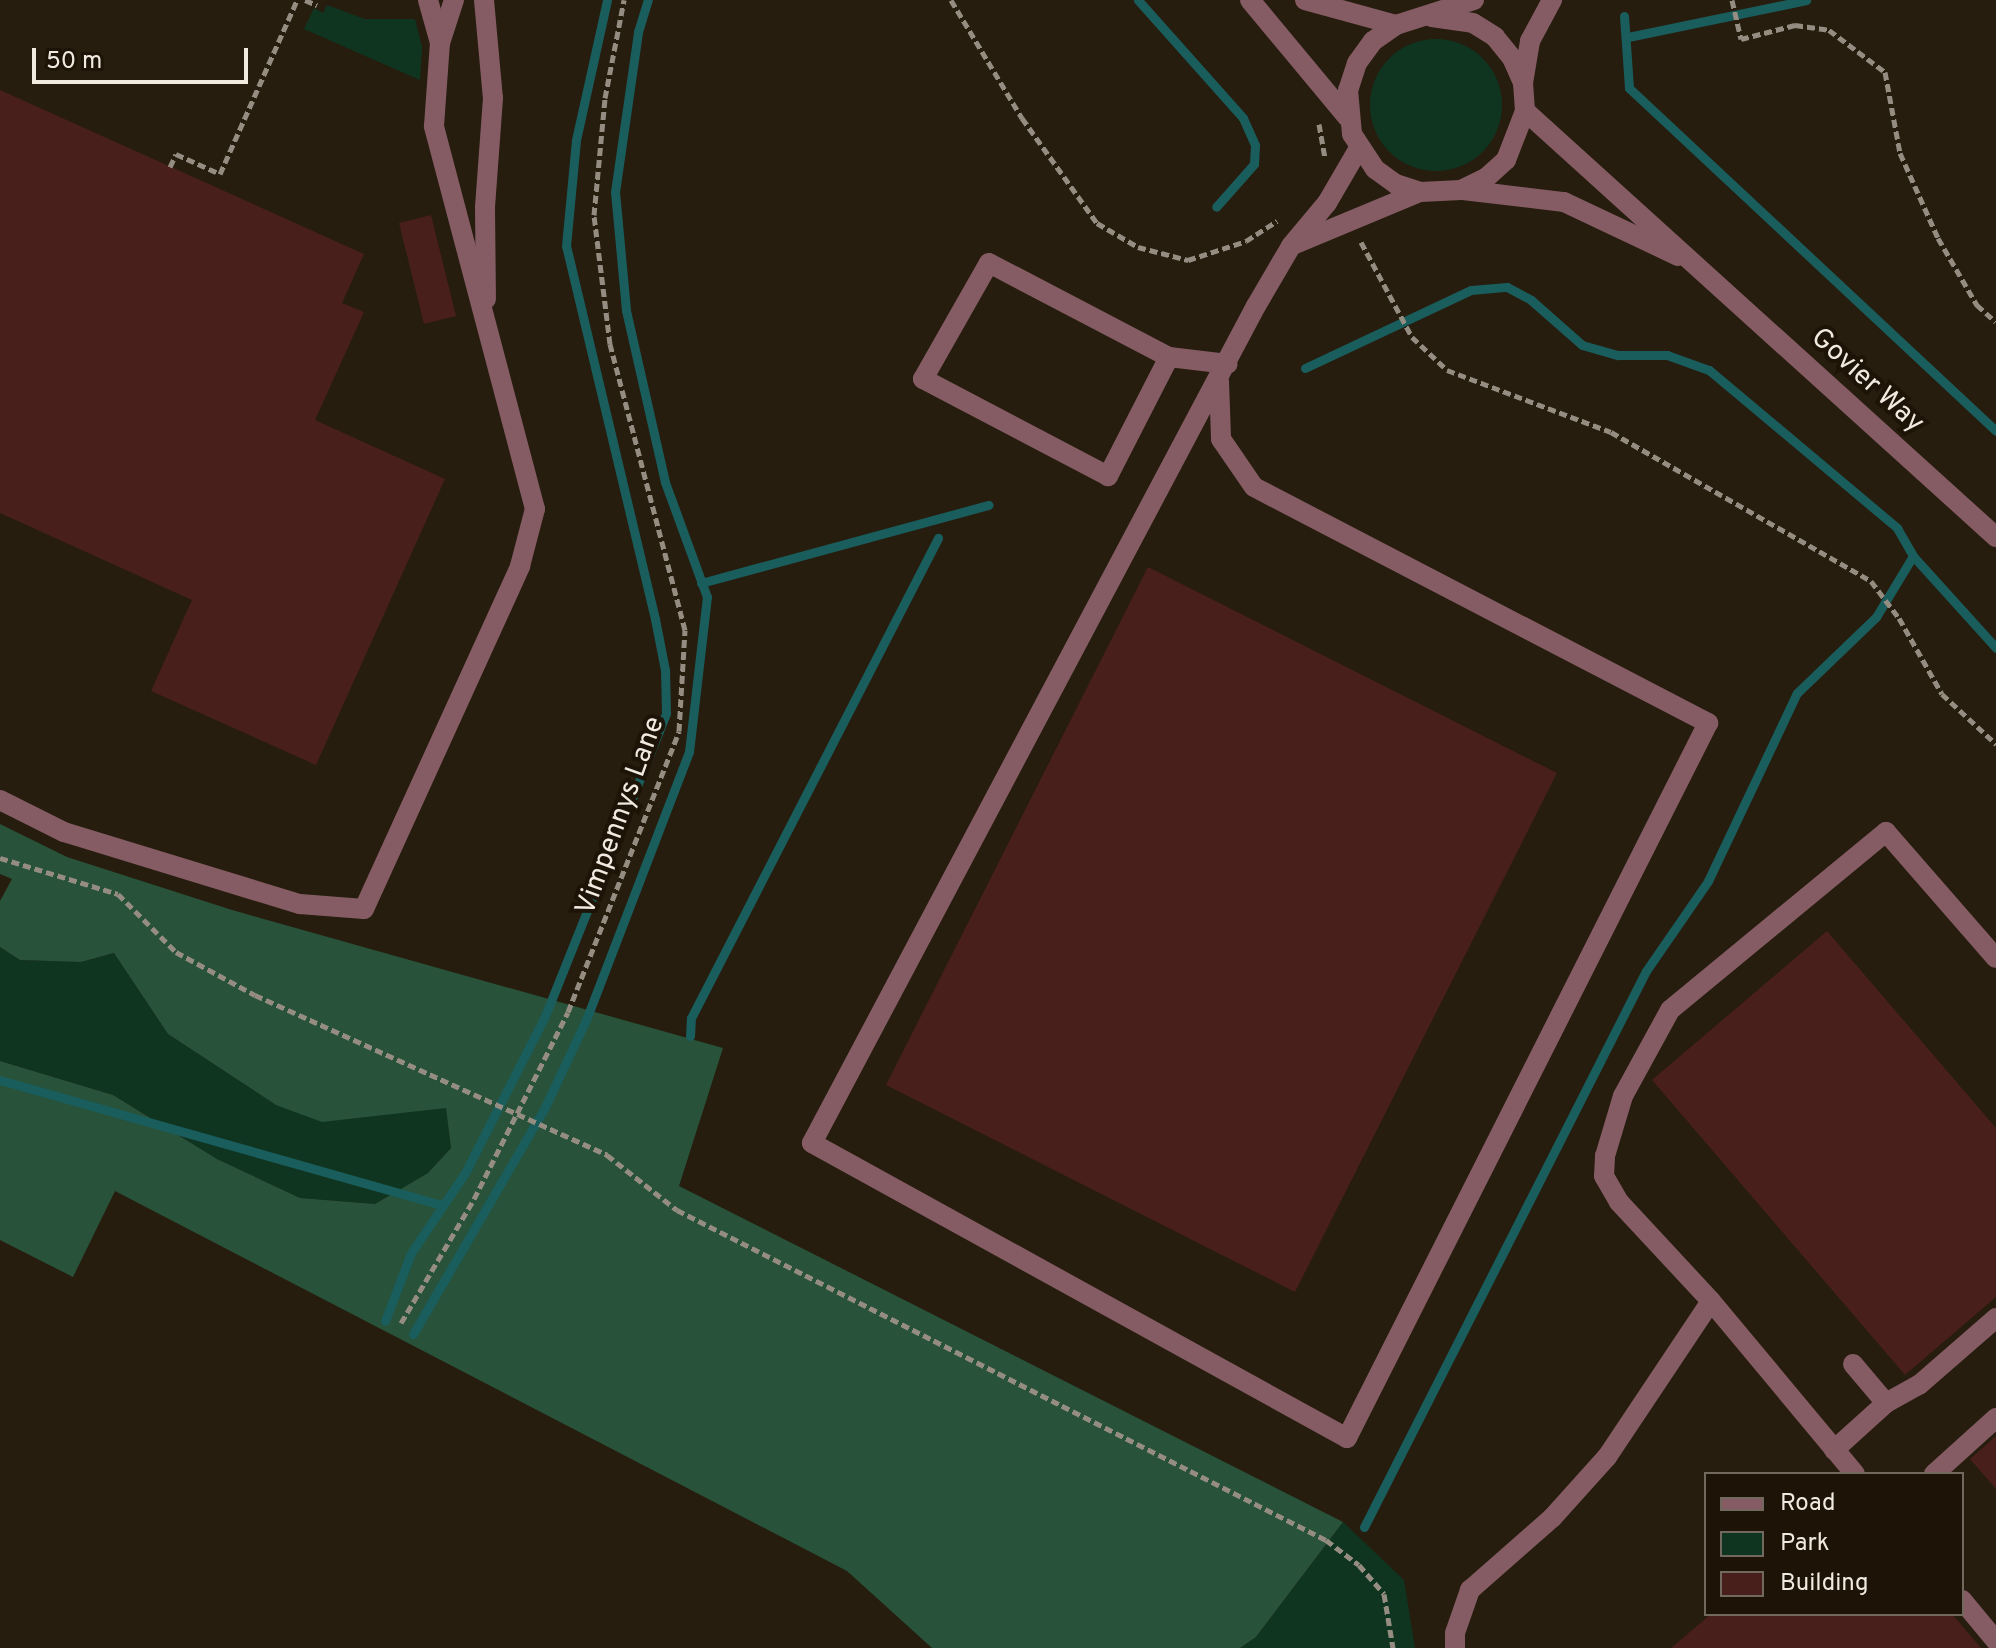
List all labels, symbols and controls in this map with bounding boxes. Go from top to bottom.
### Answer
scale bar [36,32,252,82]
text: 50 m [46,47,102,77]
street label: Govier Way [1803,321,1931,441]
street label: Vimpennys Lane [569,712,673,920]
legend [1704,1472,1964,1616]
text: Road [1780,1489,1836,1519]
text: Park [1780,1529,1830,1559]
text: Building [1780,1569,1869,1599]

